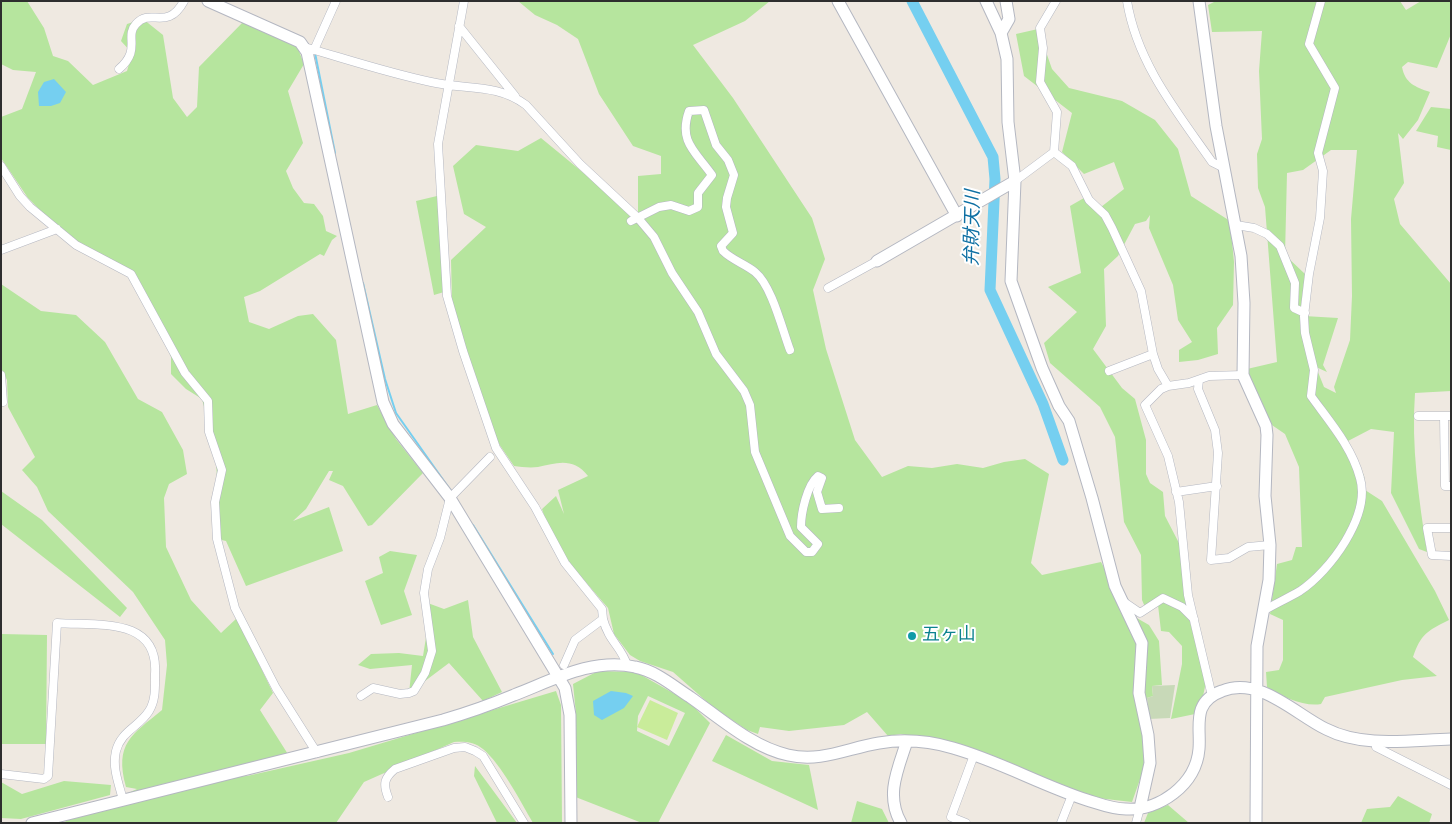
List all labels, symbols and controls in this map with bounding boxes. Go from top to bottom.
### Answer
water label: 弁財天川 [962,190,986,266]
place label: 五ヶ山 [922,625,976,647]
marker: 五ヶ山 [906,630,918,642]

